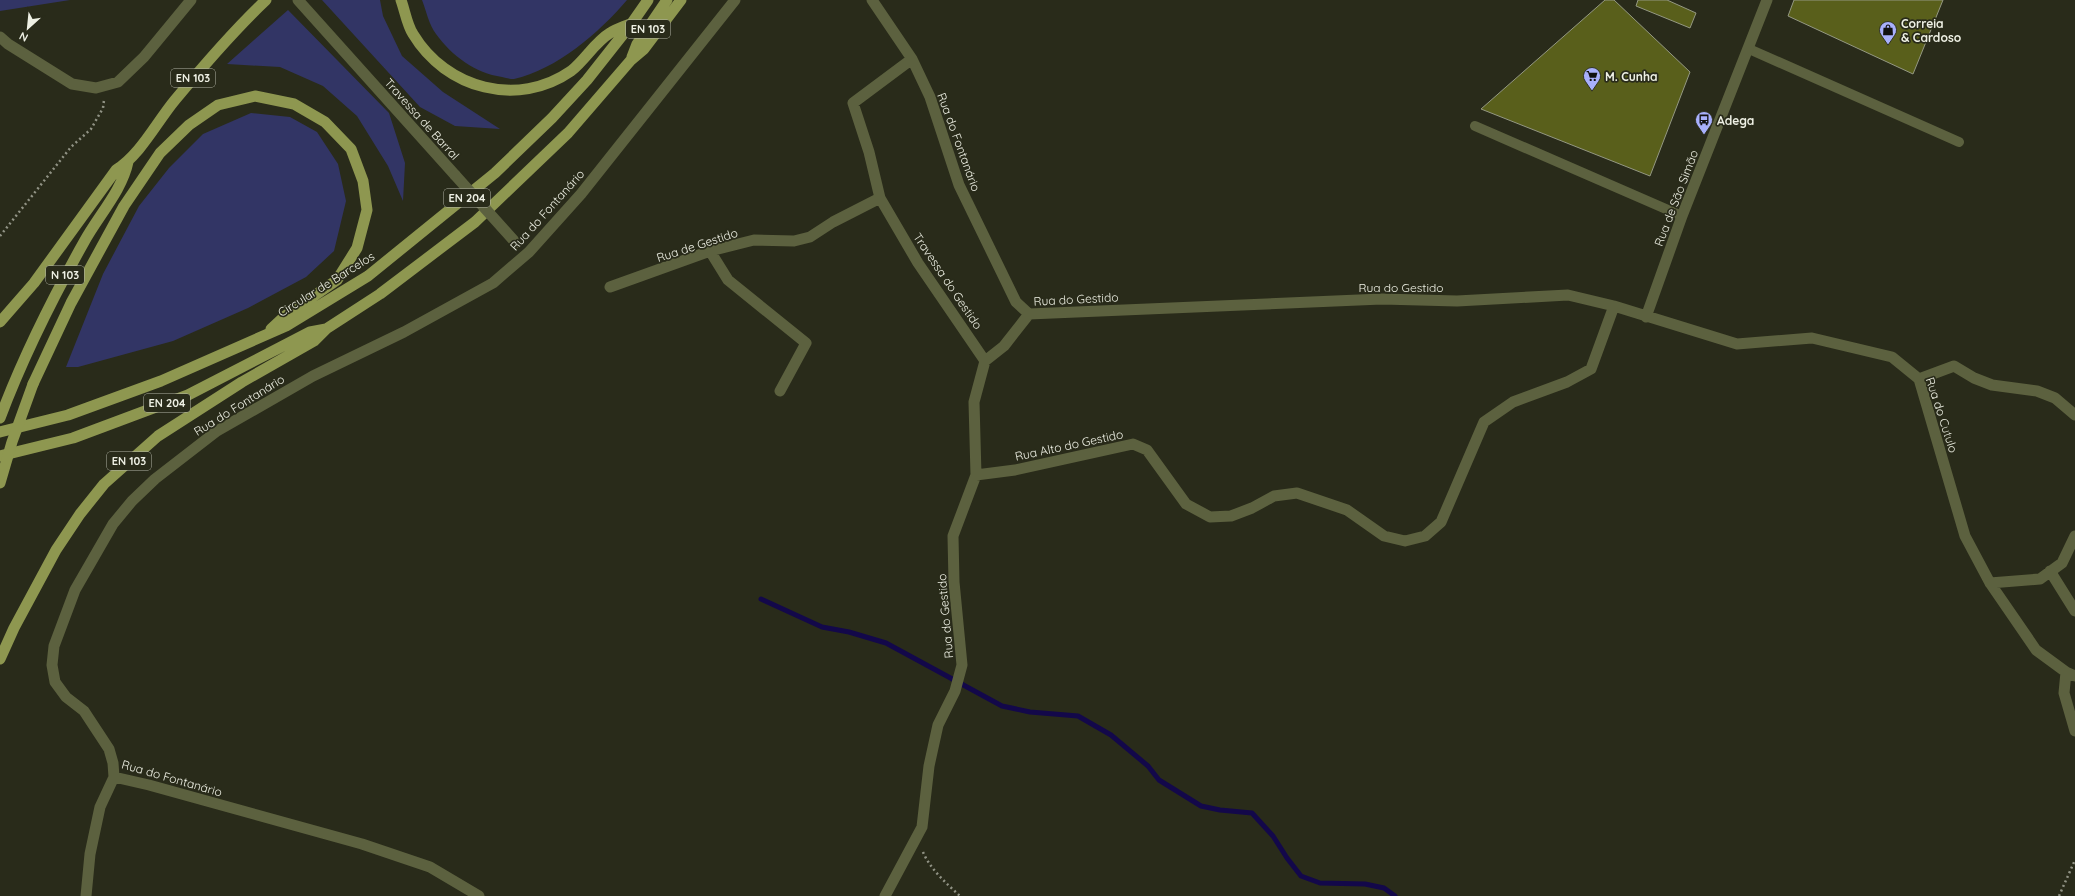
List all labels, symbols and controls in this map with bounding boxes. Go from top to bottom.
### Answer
north arrow [8,8,48,48]
place label: Correia & Cardoso [1901,16,1962,45]
road number: EN 103 [626,20,670,38]
shop icon: Correia & Cardoso [1878,20,1898,45]
text: N [17,29,30,45]
supermarket icon: M. Cunha [1582,66,1602,91]
road number: EN 103 [171,69,215,87]
place label: M. Cunha [1605,69,1657,84]
street label: Travessa de Barral [381,75,463,163]
street label: Rua do Fontanário [934,91,984,193]
bus stop icon: Adega [1694,110,1714,135]
place label: Adega [1717,113,1754,128]
street label: Rua de São Simão [1651,148,1701,248]
street label: Rua do Fontanário [507,166,587,254]
road number: EN 204 [444,189,490,207]
street label: Rua de Gestido [654,225,740,265]
street label: Travessa do Gestido [910,230,986,332]
street label: Circular de Barcelos [275,248,377,320]
road number: N 103 [46,266,84,284]
street label: Rua do Gestido [1359,280,1444,295]
street label: Rua do Gestido [1033,289,1119,309]
street label: Rua do Fontanário [191,371,287,439]
street label: Rua do Cutulo [1923,375,1961,455]
road number: EN 204 [144,394,190,412]
street label: Rua Alto do Gestido [1014,426,1124,464]
road number: EN 103 [107,452,151,470]
street label: Rua do Gestido [934,573,956,659]
street label: Rua do Fontanário [120,756,224,800]

